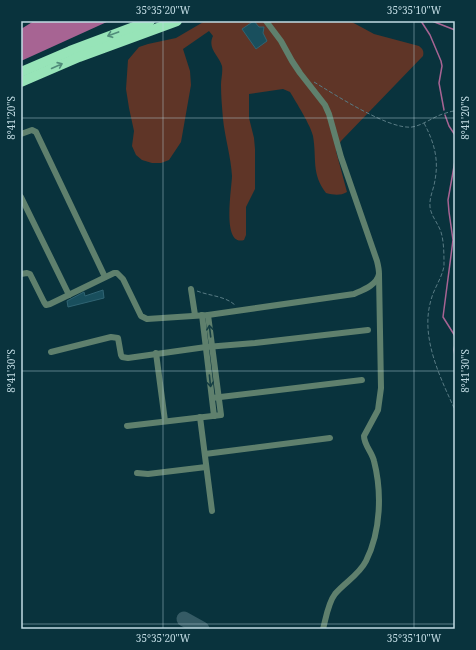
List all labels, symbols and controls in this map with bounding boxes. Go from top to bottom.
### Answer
text: 35°35'20"W [136,3,191,17]
text: 35°35'10"W [387,3,442,17]
one-way arrow [107,31,119,39]
one-way arrow [50,62,62,70]
text: 8°41'20"S [4,96,18,140]
text: 8°41'20"S [458,96,472,140]
one-way arrow [207,325,214,338]
text: 8°41'30"S [4,349,18,393]
text: 8°41'30"S [458,349,472,393]
one-way arrow [206,374,214,387]
text: 35°35'20"W [136,631,191,645]
text: 35°35'10"W [387,631,442,645]

